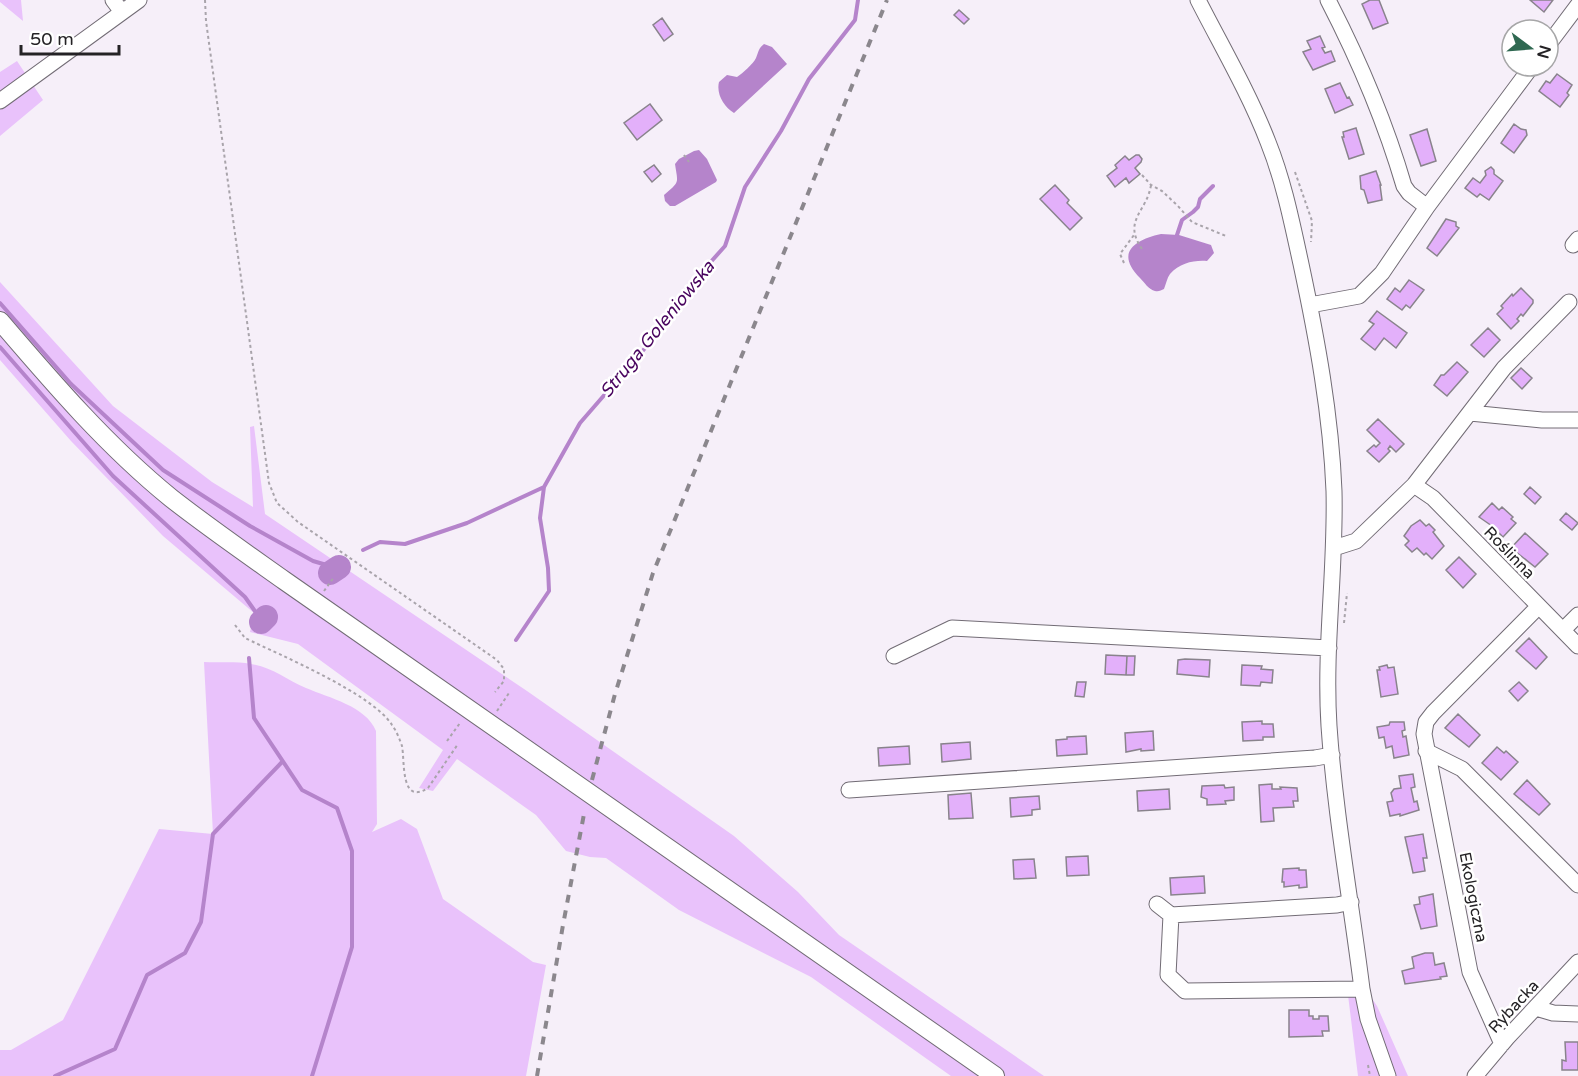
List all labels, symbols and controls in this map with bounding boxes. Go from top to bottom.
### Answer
scale bar [21,18,118,56]
north arrow [1500,18,1560,78]
text: 50 m [30,28,74,50]
text: N [1532,43,1555,61]
water label: Struga Goleniowska [595,255,720,402]
street label: Roślinna [1479,522,1539,583]
street label: Ekologiczna [1454,850,1492,944]
street label: Rybacka [1484,976,1543,1037]

